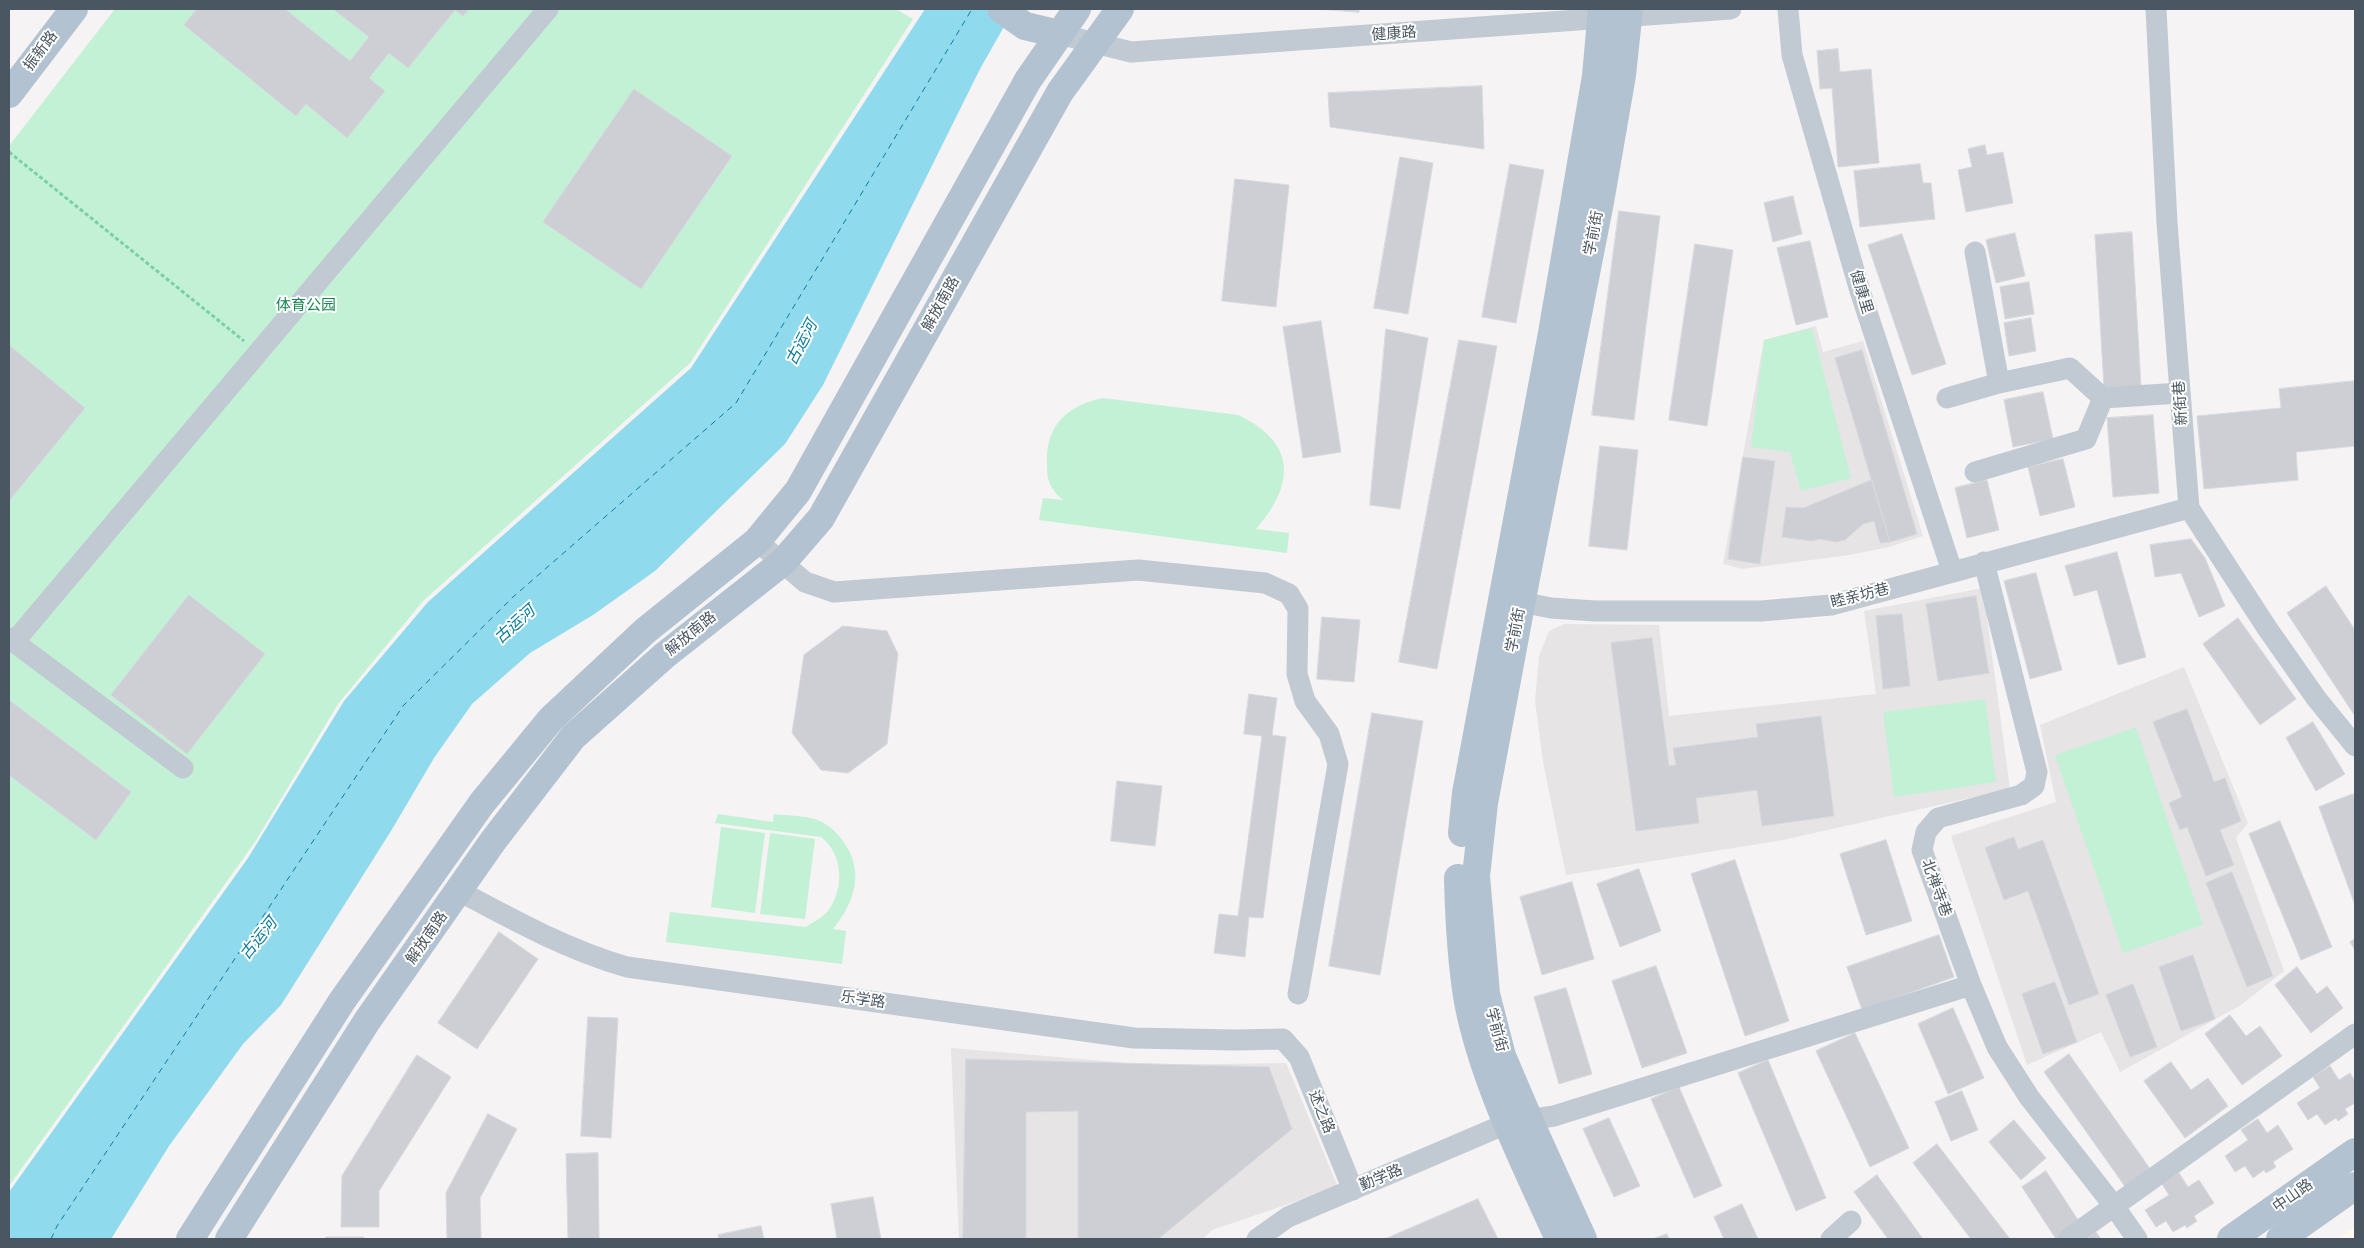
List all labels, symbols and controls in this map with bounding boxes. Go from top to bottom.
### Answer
street label: 健康路 [1371,23,1417,45]
street label: 振新路 [20,28,62,74]
street label: 学前街 [1581,209,1607,257]
street label: 健康里 [1846,268,1876,316]
street label: 解放南路 [919,273,963,335]
park label: 体育公园 [276,297,336,315]
water label: 古运河 [782,317,822,369]
street label: 新街巷 [2170,380,2192,426]
street label: 睦亲坊巷 [1829,580,1891,612]
water label: 古运河 [491,602,539,648]
street label: 学前街 [1503,606,1529,654]
street label: 解放南路 [662,608,720,660]
street label: 北禅寺巷 [1917,857,1955,919]
street label: 解放南路 [402,908,452,968]
water label: 古运河 [236,914,282,964]
street label: 乐学路 [839,988,887,1012]
street label: 学前街 [1481,1006,1511,1054]
street label: 述之路 [1304,1088,1338,1136]
street label: 勤学路 [1357,1161,1405,1195]
street label: 中山路 [2269,1176,2317,1216]

